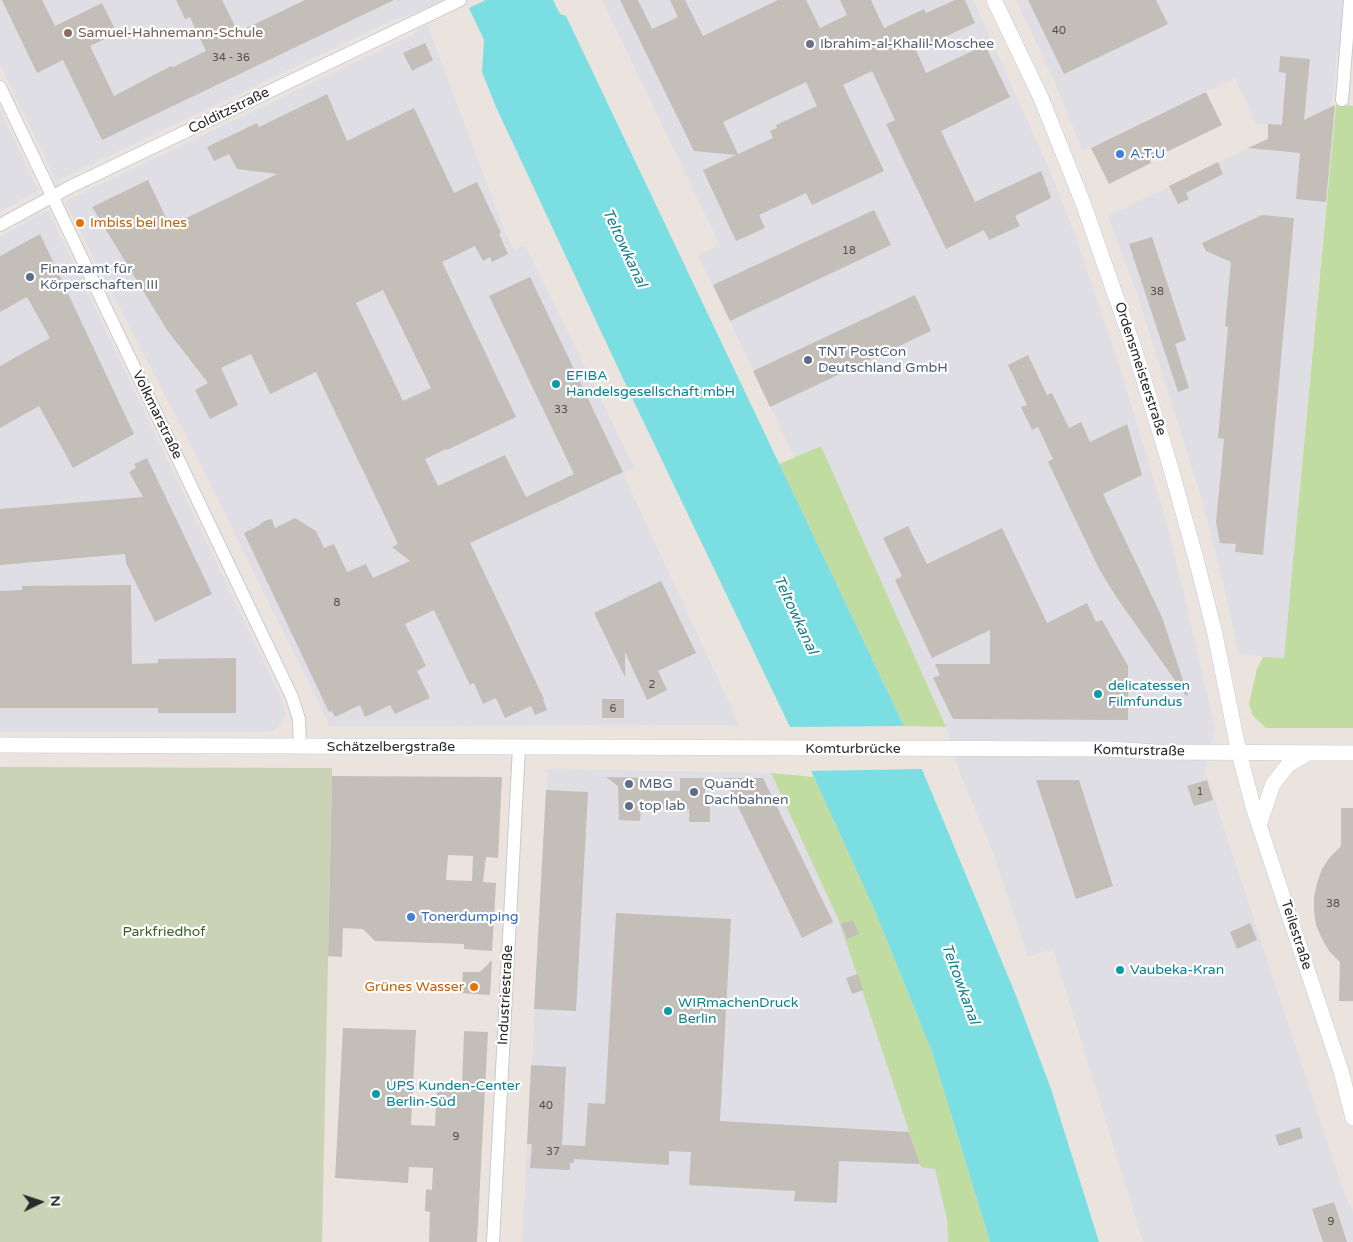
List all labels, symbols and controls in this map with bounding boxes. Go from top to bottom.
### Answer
house number: 40 [1052,24,1066,38]
place label: Samuel-Hahnemann-Schule [78,25,263,41]
marker: Samuel-Hahnemann-Schule [62,27,74,39]
place label: Ibrahim-al-Khalil-Moschee [820,36,994,52]
marker: Ibrahim-al-Khalil-Moschee [804,38,816,50]
house number: 34 - 36 [212,51,250,65]
street label: Colditzstraße [186,84,272,138]
place label: A.T.U [1130,146,1165,162]
marker: A.T.U [1114,148,1126,160]
water label: Teltowkanal [598,206,650,290]
place label: Imbiss bei Ines [90,215,187,231]
marker: Imbiss bei Ines [74,217,86,229]
house number: 18 [842,244,856,258]
place label: Finanzamt für Körperschaften III [40,261,158,294]
marker: Finanzamt für Körperschaften III [24,271,36,283]
house number: 38 [1150,285,1164,299]
street label: Ordensmeisterstraße [1110,300,1170,438]
place label: TNT PostCon Deutschland GmbH [818,344,948,377]
marker: TNT PostCon Deutschland GmbH [802,354,814,366]
street label: Volkmarstraße [128,368,186,462]
place label: EFIBA Handelsgesellschaft mbH [566,368,735,401]
marker: EFIBA Handelsgesellschaft mbH [550,378,562,390]
house number: 33 [554,403,568,417]
water label: Teltowkanal [769,573,821,657]
house number: 8 [334,596,340,610]
house number: 2 [649,678,655,692]
place label: delicatessen Filmfundus [1108,678,1190,710]
marker: delicatessen Filmfundus [1092,688,1104,700]
house number: 6 [610,702,616,716]
street label: Schätzelbergstraße [327,739,455,755]
street label: Komturbrücke [805,741,901,757]
street label: Komturstraße [1093,742,1185,760]
place label: MBG [639,776,673,792]
place label: Quandt Dachbahnen [704,776,788,809]
marker: MBG [623,778,635,790]
house number: 1 [1197,785,1203,799]
marker: Quandt Dachbahnen [688,786,700,798]
place label: top lab [639,798,685,814]
marker: top lab [623,800,635,812]
house number: 38 [1326,897,1340,911]
street label: Teilestraße [1277,898,1315,972]
place label: Tonerdumping [421,909,519,925]
marker: Tonerdumping [405,911,417,923]
park label: Parkfriedhof [122,924,206,940]
water label: Teltowkanal [937,941,983,1027]
street label: Industriestraße [495,945,517,1045]
place label: Vaubeka-Kran [1130,962,1224,978]
marker: Vaubeka-Kran [1114,964,1126,976]
place label: Grünes Wasser [365,979,464,995]
marker: Grünes Wasser [468,981,480,993]
place label: WIRmachenDruck Berlin [678,995,798,1028]
marker: WIRmachenDruck Berlin [662,1005,674,1017]
place label: UPS Kunden-Center Berlin-Süd [386,1078,520,1110]
marker: UPS Kunden-Center Berlin-Süd [370,1088,382,1100]
house number: 40 [539,1099,553,1113]
house number: 9 [453,1130,459,1144]
house number: 37 [546,1145,560,1159]
north arrow [15,1177,65,1227]
text: N [47,1195,64,1207]
house number: 9 [1328,1215,1334,1229]

